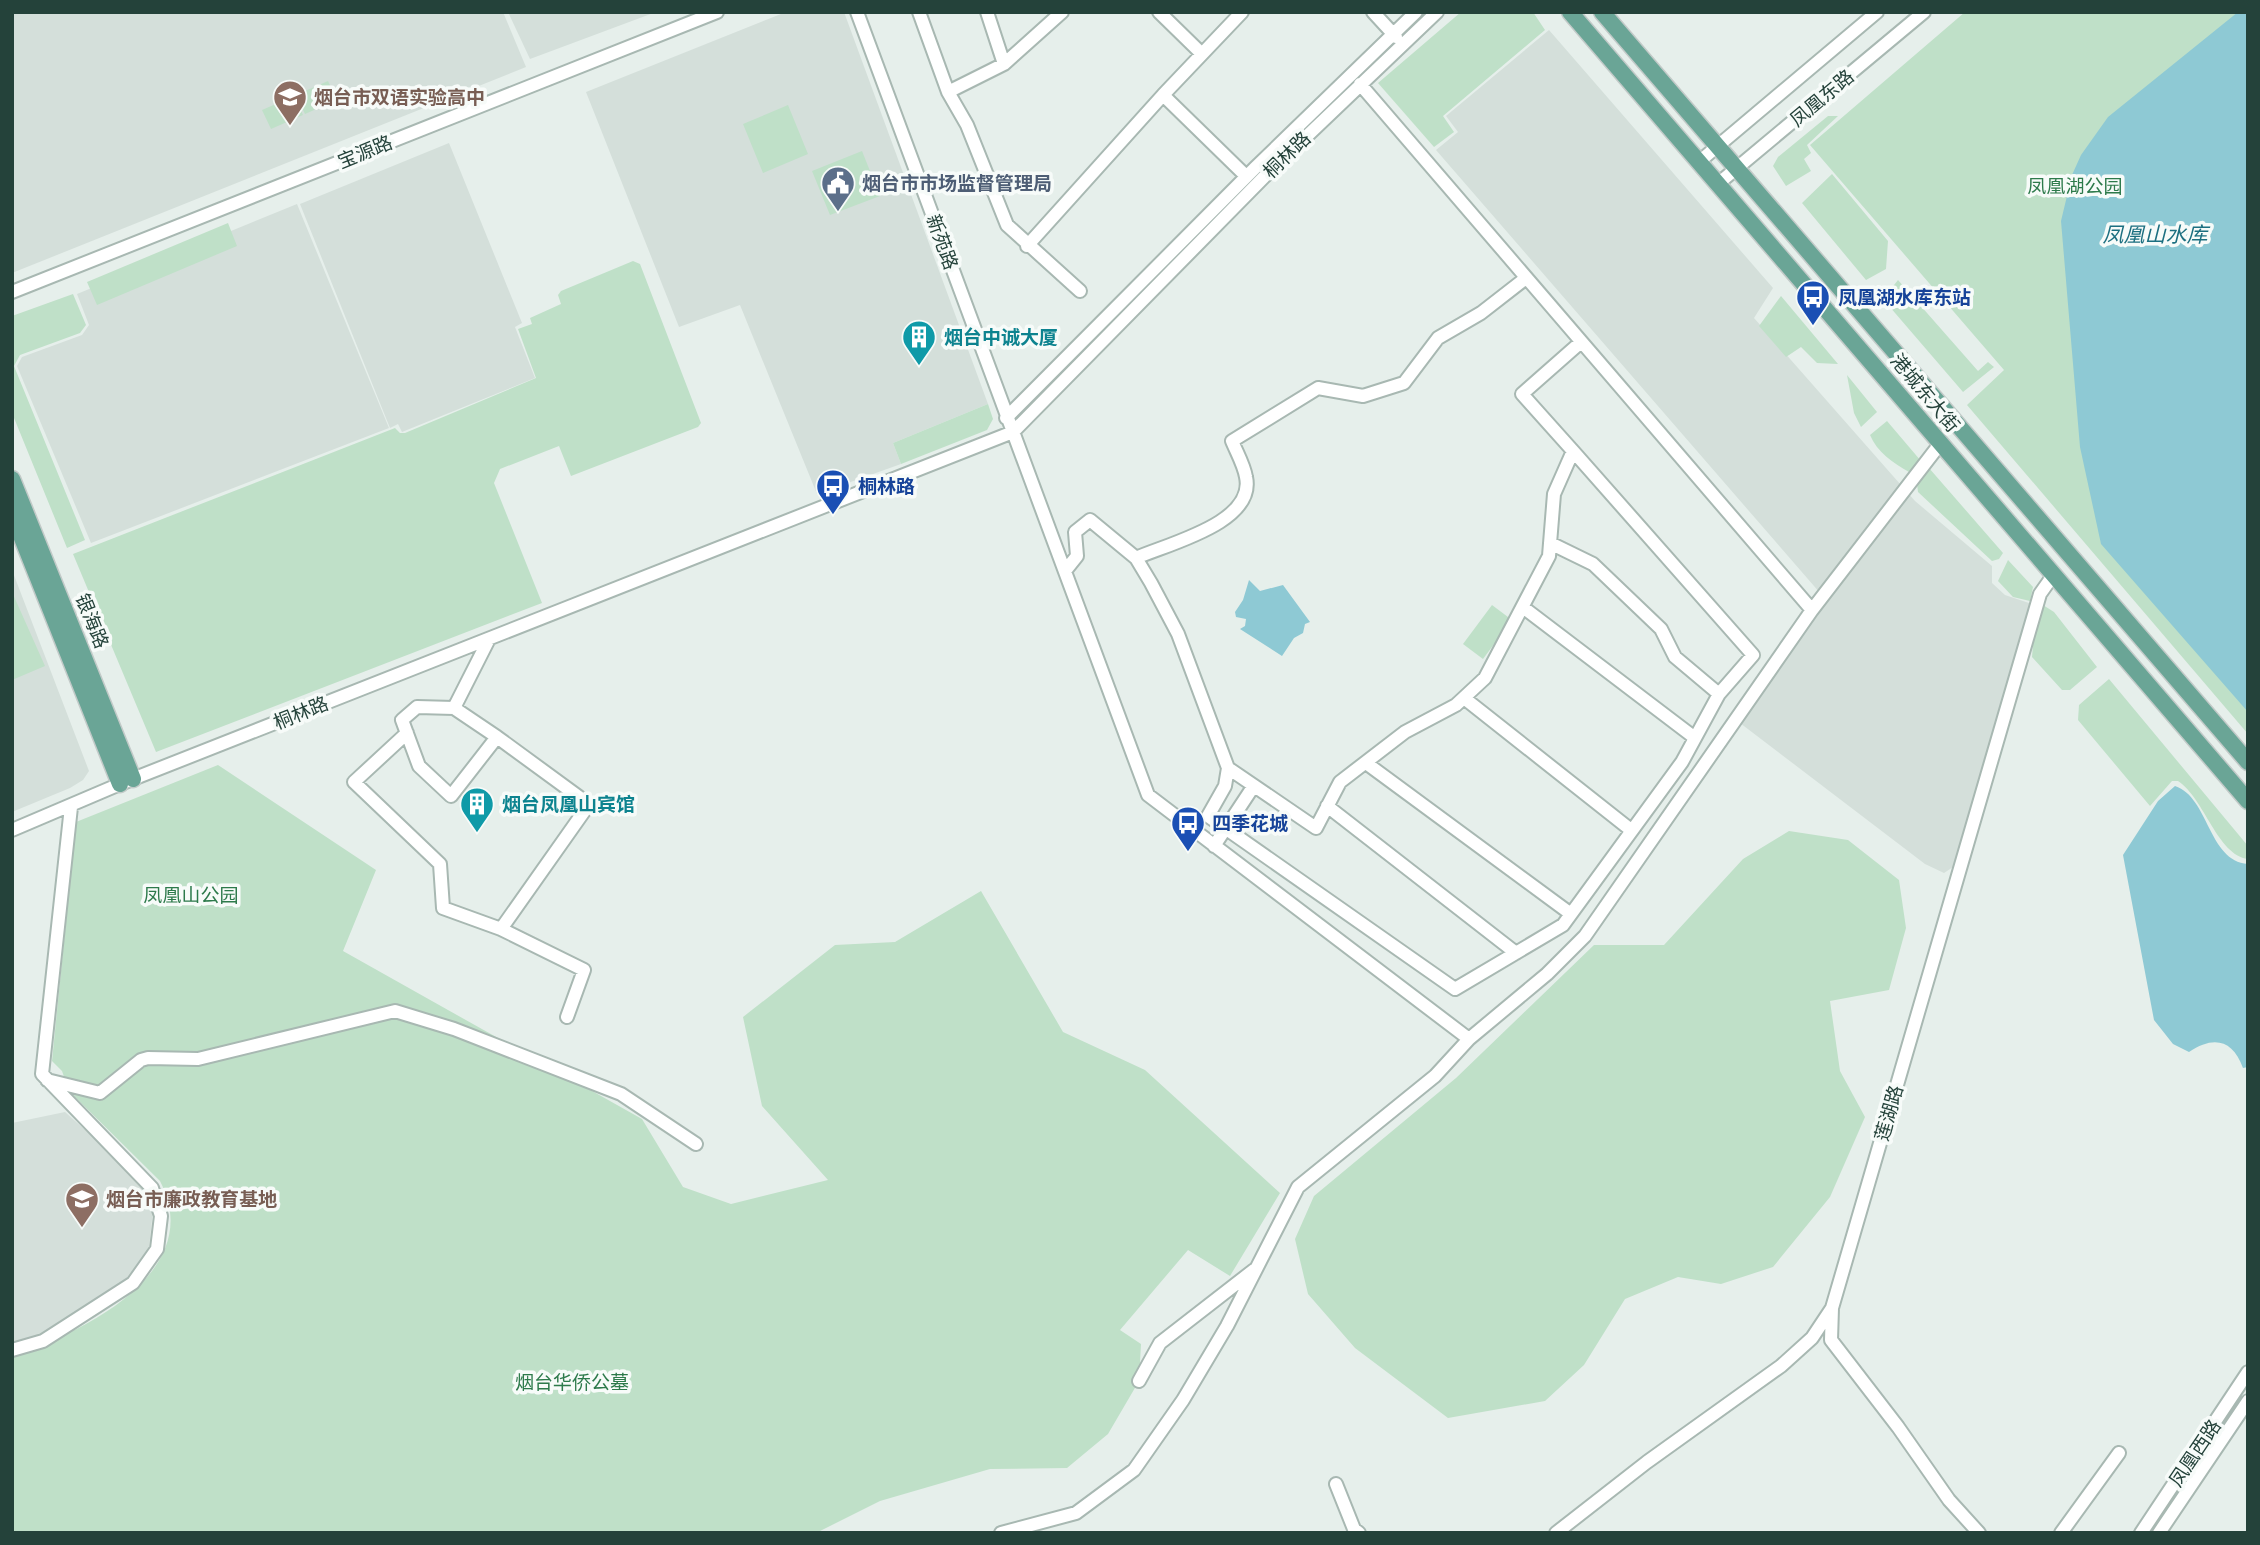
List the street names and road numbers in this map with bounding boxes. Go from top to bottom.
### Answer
street label: 凤凰东路 [1784,63,1860,133]
street label: 桐林路 [1257,125,1317,185]
street label: 宝源路 [334,129,396,175]
street label: 新苑路 [920,211,964,273]
street label: 港城东大街 [1884,348,1966,438]
street label: 银海路 [69,590,115,652]
street label: 桐林路 [270,690,332,736]
street label: 莲湖路 [1868,1082,1910,1144]
street label: 凤凰西路 [2163,1414,2227,1492]

